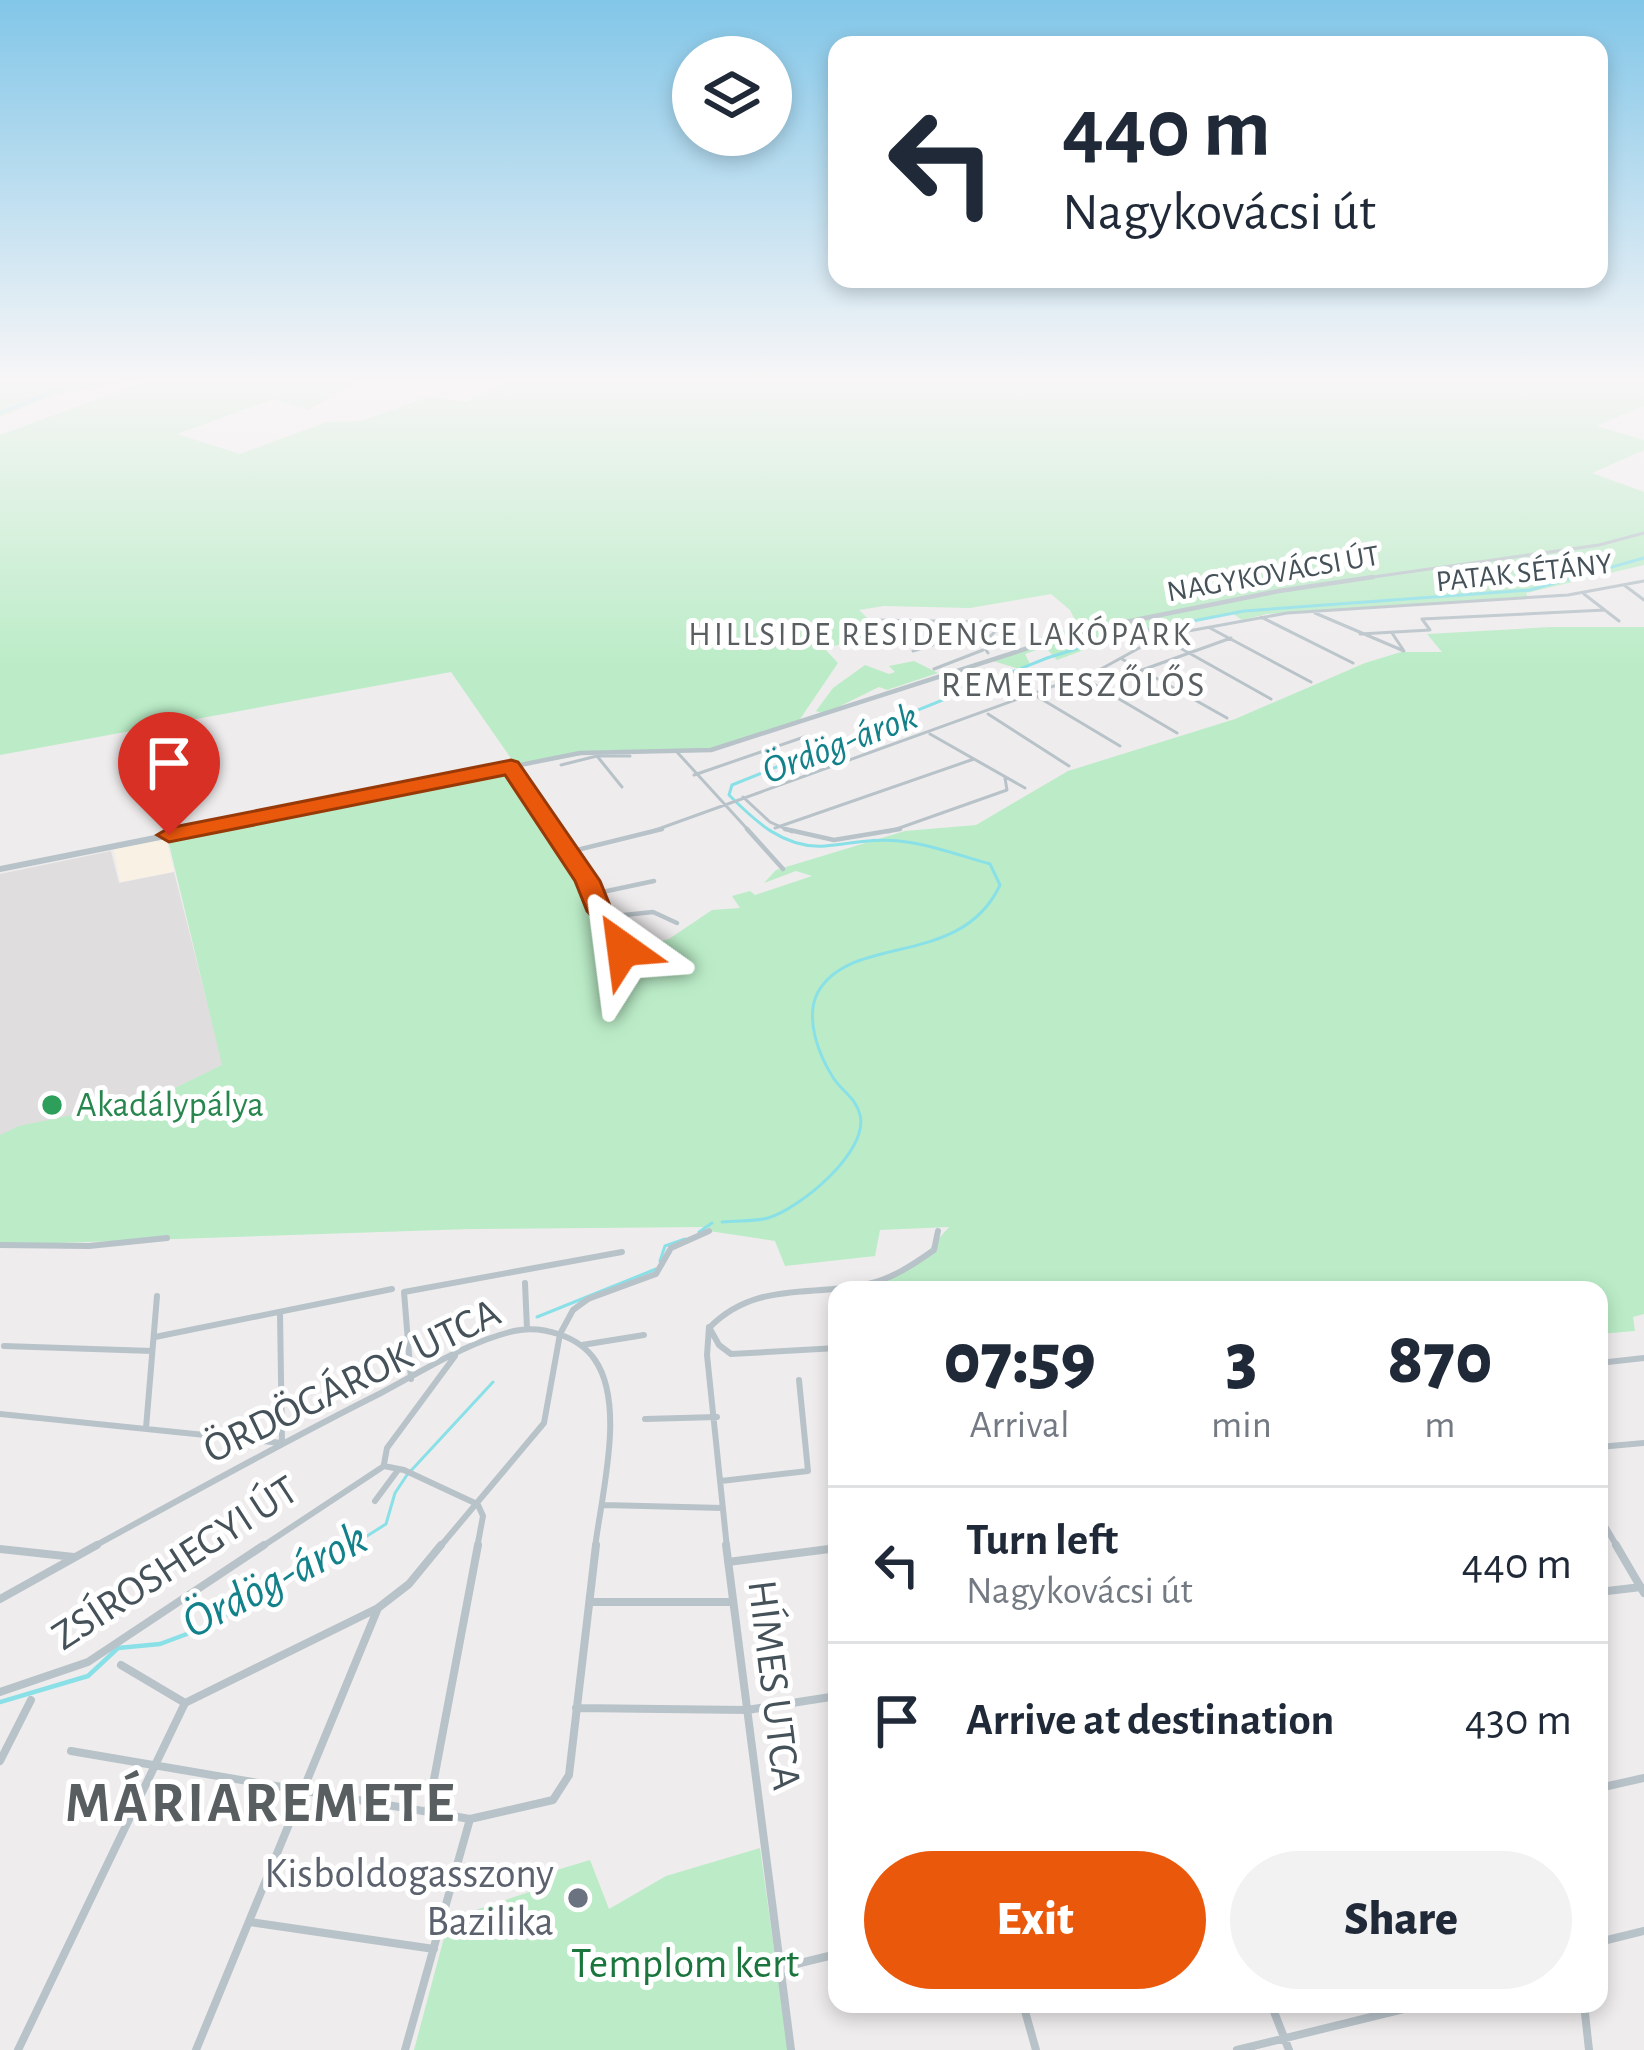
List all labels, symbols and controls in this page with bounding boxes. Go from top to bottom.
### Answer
map controls [672,36,792,156]
button: layers [672,36,792,156]
icon: left [864,84,1020,240]
text: 440 m [1062,88,1271,172]
text: Nagykovácsi út [1062,186,1376,240]
street label: NAGYKOVÁCSI ÚT [1164,539,1382,607]
street label: PATAK SÉTÁNY [1434,547,1614,597]
district label: HILLSIDE RESIDENCE LAKÓPARK [688,615,1194,652]
district label: REMETESZŐLŐS [941,664,1207,703]
water label: Ördög-árok [756,695,923,791]
pin [118,712,220,835]
icon: arrive [136,730,202,796]
position arrow [560,886,686,1012]
place label: Akadálypálya [76,1087,264,1123]
marker: Akadálypálya [39,1092,65,1118]
street label: ÖRDÖGÁROK UTCA [195,1287,507,1471]
text: 07:59 [943,1324,1096,1396]
text: 3 [1226,1324,1257,1396]
text: 870 [1387,1324,1492,1396]
text: Arrival [969,1406,1070,1445]
text: min [1211,1406,1272,1445]
text: m [1424,1406,1456,1445]
street label: ZSÍROSHEGYI ÚT [43,1465,305,1658]
water label: Ördög-árok [174,1512,375,1648]
text: Turn left [966,1518,1118,1563]
icon: left [864,1532,930,1598]
text: 440 m [1462,1542,1572,1587]
text: Nagykovácsi út [966,1572,1193,1611]
street label: HÍMES UTCA [740,1577,812,1792]
icon: arrive [864,1688,930,1754]
text: Arrive at destination [966,1698,1334,1743]
text: 430 m [1465,1698,1572,1743]
district label: MÁRIAREMETE [65,1770,457,1832]
button: Exit [864,1851,1206,1989]
button: Share [1230,1851,1572,1989]
place label: Kisboldogasszony Bazilika [264,1853,554,1943]
marker: Kisboldogasszony Bazilika [565,1885,591,1911]
park label: Templom kert [571,1943,799,1985]

